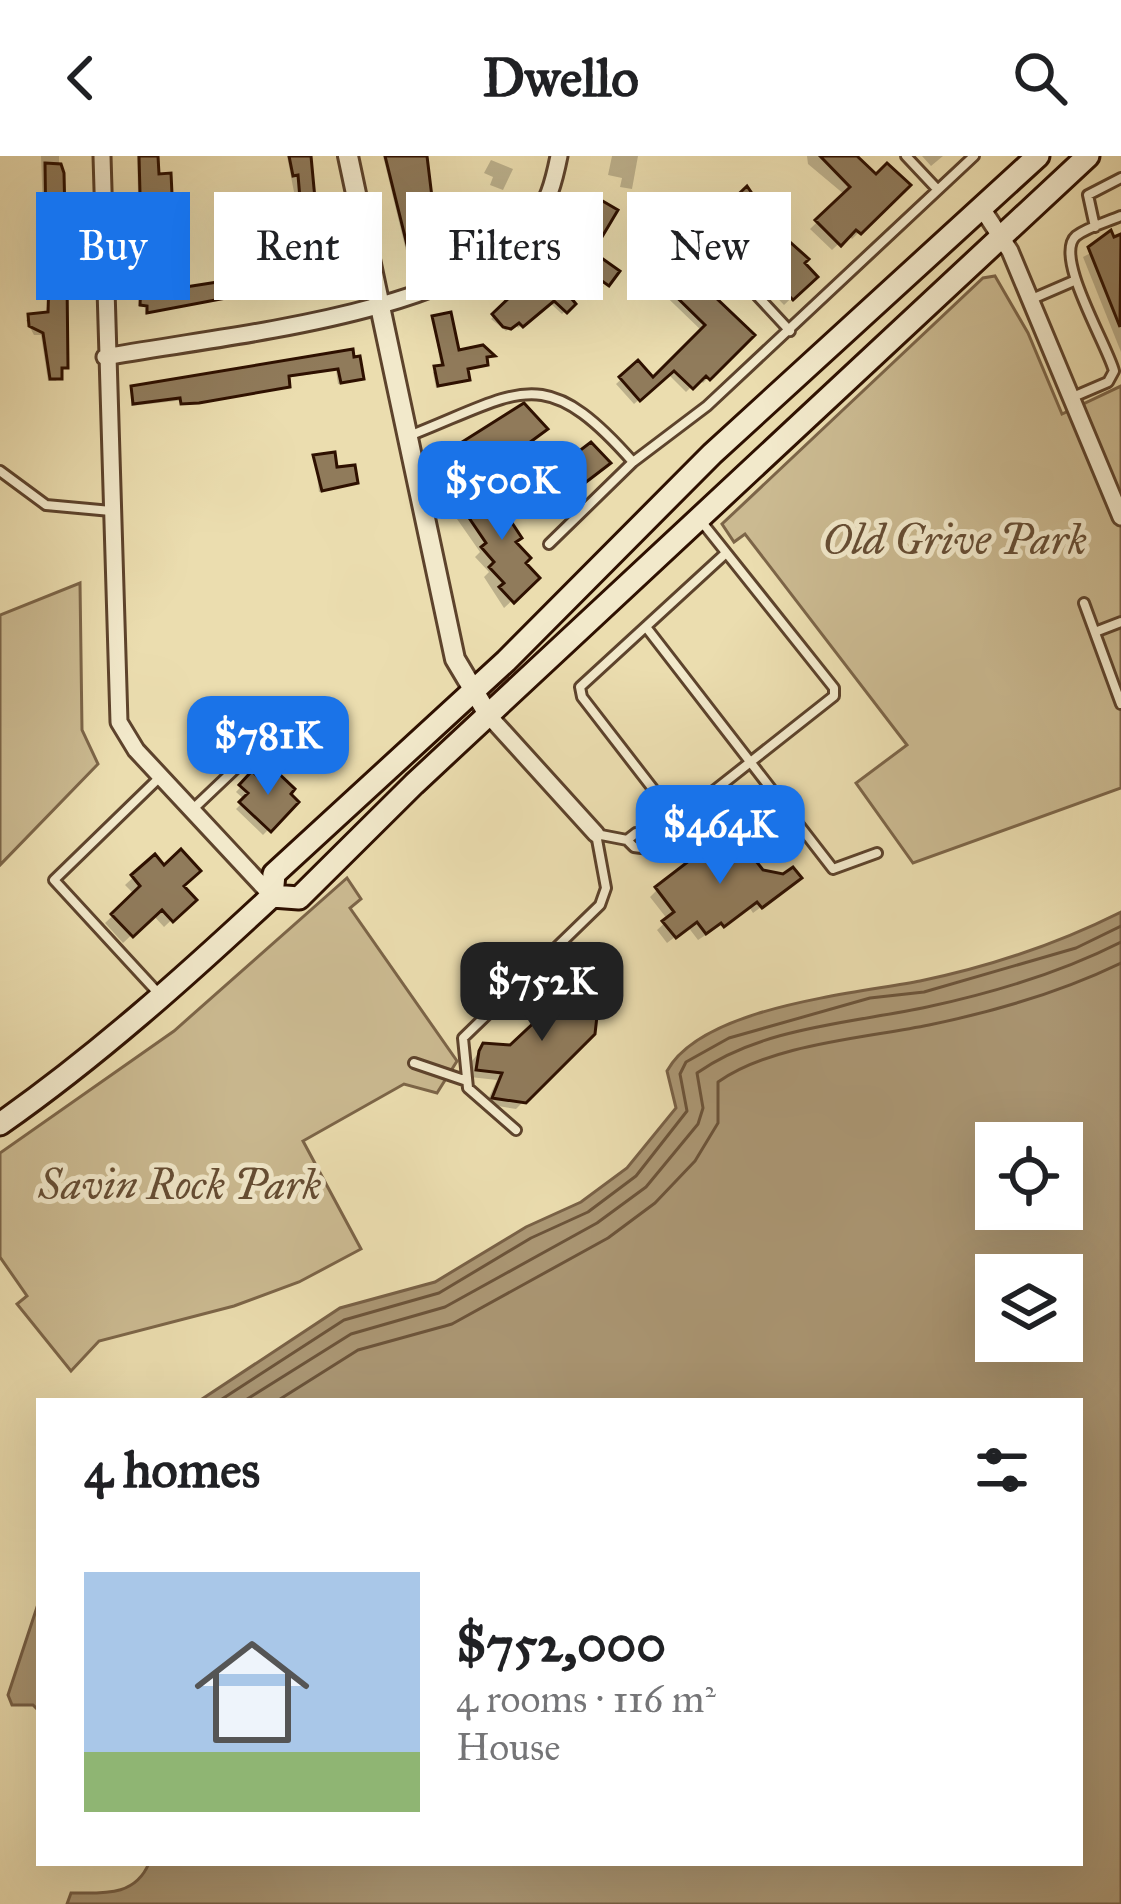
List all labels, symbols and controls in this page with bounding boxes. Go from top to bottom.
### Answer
icon: back [48,45,114,111]
text: Dwello [482,45,639,111]
icon: search [1007,45,1073,111]
chip: Buy [36,192,190,300]
chip: Rent [214,192,382,300]
chip: Filters [406,192,603,300]
chip: New [627,192,791,300]
pin: $500K [418,441,586,543]
text: $500K [445,456,559,504]
park label: Old Grive Park [823,514,1087,566]
pin: $781K [184,696,352,798]
text: $781K [214,711,322,759]
pin: $464K [636,785,804,887]
text: $464K [663,800,777,848]
pin: $752K [458,942,626,1044]
text: $752K [487,957,597,1005]
map controls [975,1122,1083,1362]
button: locate [975,1122,1083,1230]
park label: Savin Rock Park [38,1159,322,1211]
button: layers [975,1254,1083,1362]
icon: filters [969,1437,1035,1503]
text: 4 homes [84,1439,260,1501]
text: $752,000 [456,1613,666,1675]
icon: home [180,1620,324,1764]
text: 4 rooms · 116 m² [456,1675,716,1723]
text: House [456,1723,560,1771]

